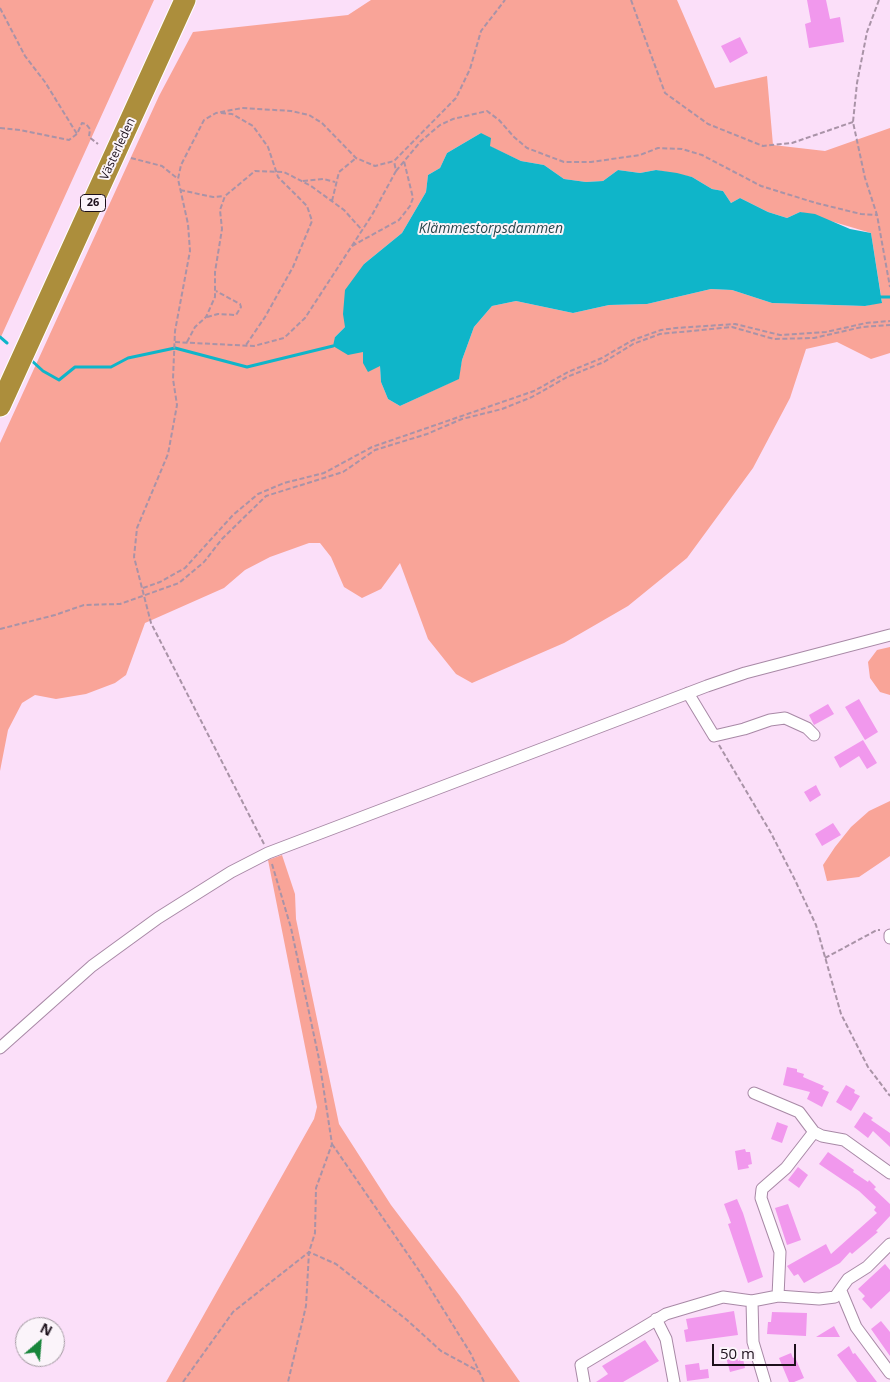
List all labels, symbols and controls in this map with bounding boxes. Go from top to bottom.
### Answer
street label: Västerleden [97,116,139,182]
road number: 26 [80,194,106,212]
water label: Klämmestorpsdammen [419,221,563,237]
north arrow [15,1317,65,1367]
text: N [37,1318,56,1340]
scale bar [715,1334,799,1366]
text: 50 m [720,1343,755,1363]

